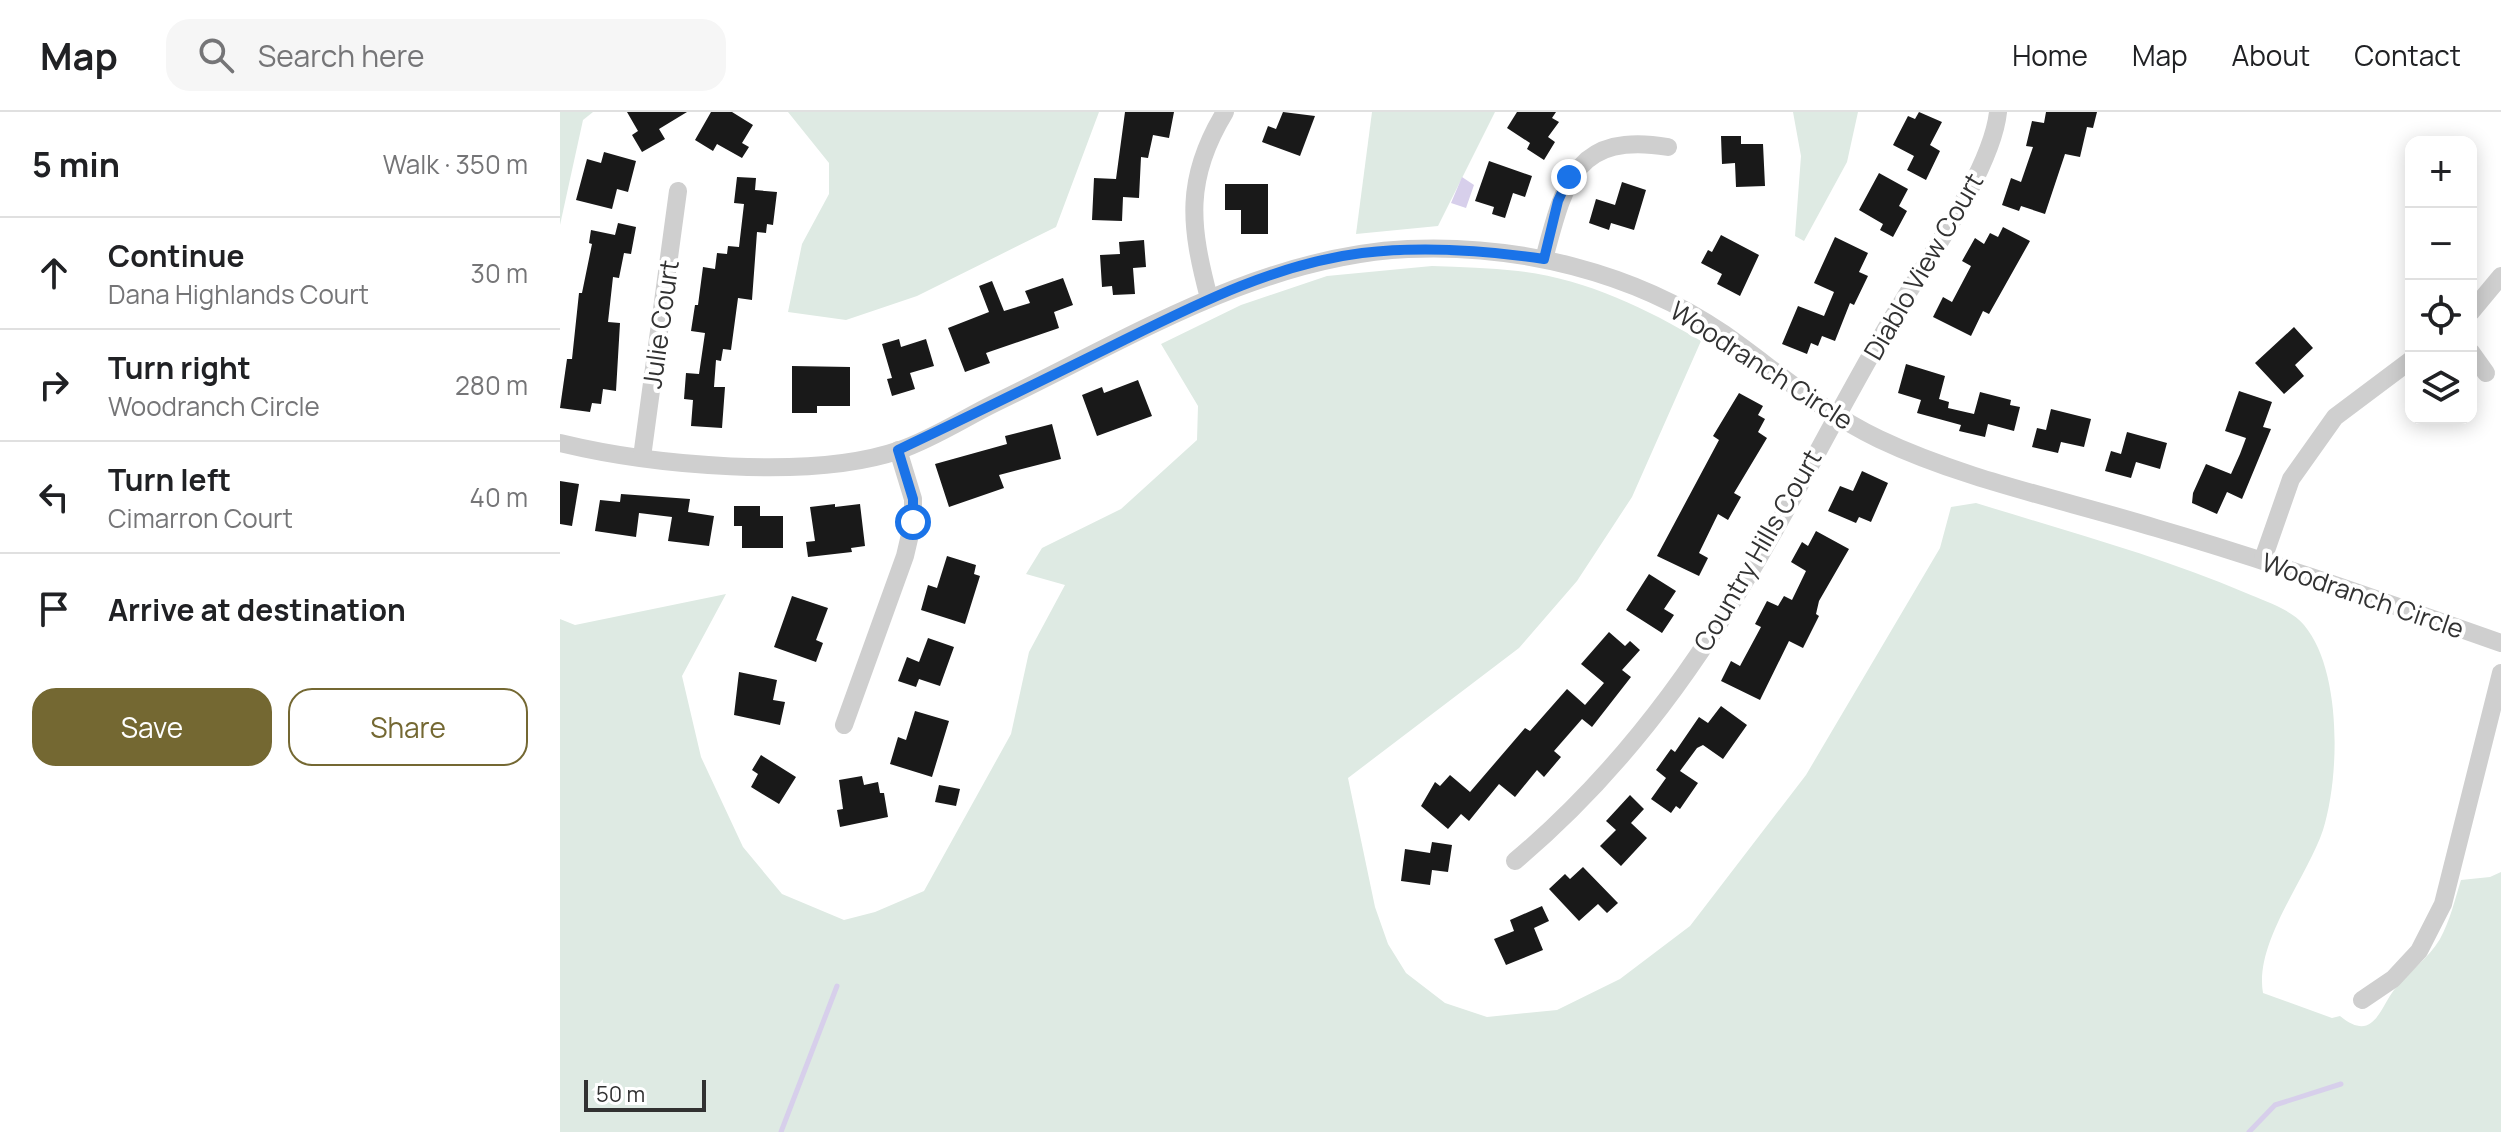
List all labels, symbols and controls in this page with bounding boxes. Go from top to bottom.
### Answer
search box [166,19,726,91]
text: Map [40,29,118,81]
icon: search [194,33,238,77]
text: Search here [258,35,425,76]
text: Home [2012,36,2088,74]
text: Map [2132,36,2188,74]
text: About [2232,36,2310,74]
text: Contact [2354,36,2461,74]
map controls [2405,136,2477,424]
button: + [2405,136,2477,208]
text: 5 min [32,141,120,187]
text: Walk · 350 m [383,146,528,182]
route end [1551,159,1587,195]
street label: Diablo View Court [1855,166,1991,366]
button: − [2405,208,2477,280]
text: Continue [108,235,244,276]
icon: ahead [32,251,76,295]
text: 30 m [471,255,528,291]
street label: Julie Court [633,257,687,391]
text: Dana Highlands Court [108,276,369,312]
button: locate [2405,280,2477,352]
street label: Woodranch Circle [1663,292,1861,438]
text: Turn right [108,347,251,388]
button: layers [2405,352,2477,424]
icon: right [32,363,76,407]
text: 280 m [455,367,528,403]
text: Woodranch Circle [108,388,320,424]
street label: Country Hills Court [1685,442,1829,658]
text: Turn left [108,459,231,500]
icon: left [32,475,76,519]
text: 40 m [470,479,528,515]
text: Cimarron Court [108,500,293,536]
route start [895,504,931,540]
street label: Woodranch Circle [2257,544,2469,646]
icon: arrive [32,587,76,631]
text: Arrive at destination [108,589,406,630]
button: Save [32,688,272,766]
button: Share [288,688,528,766]
scale bar [584,1076,706,1112]
text: 50 m [596,1079,645,1109]

